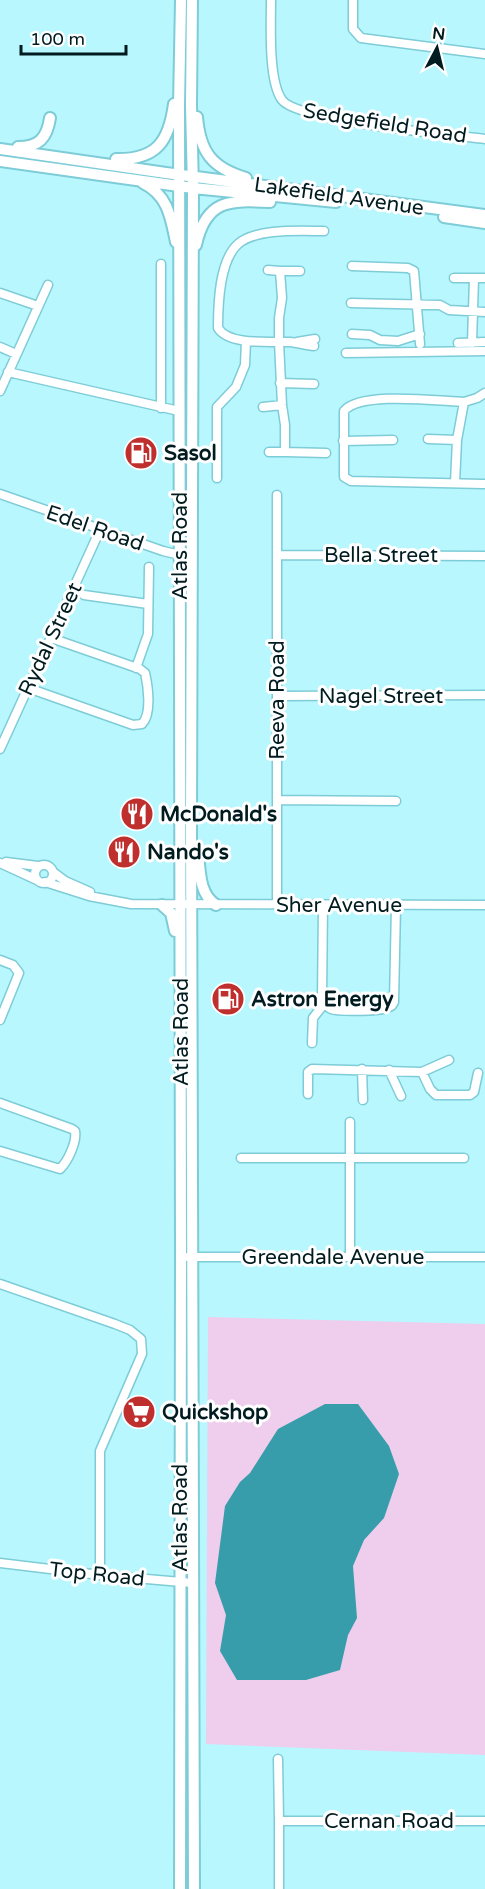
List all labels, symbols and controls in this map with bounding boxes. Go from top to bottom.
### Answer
scale bar [21,18,126,56]
north arrow [407,18,467,78]
text: N [431,23,446,45]
text: 100 m [30,28,85,50]
street label: Sedgefield Road [301,98,468,149]
street label: Lakefield Avenue [252,172,426,221]
fuel station icon: Sasol [123,435,159,471]
place label: Sasol [164,441,217,466]
street label: Atlas Road [168,492,193,600]
street label: Edel Road [43,500,147,557]
street label: Bella Street [324,543,438,568]
street label: Rydal Street [13,579,88,700]
street label: Reeva Road [265,640,290,760]
street label: Nagel Street [319,684,443,709]
restaurant icon: McDonald's [119,796,155,832]
place label: McDonald's [160,802,277,827]
restaurant icon: Nando's [106,834,142,870]
place label: Nando's [147,840,229,865]
street label: Sher Avenue [276,893,402,918]
street label: Atlas Road [169,978,194,1086]
fuel station icon: Astron Energy [210,981,246,1017]
place label: Astron Energy [251,987,394,1012]
street label: Greendale Avenue [242,1245,425,1270]
supermarket icon: Quickshop [121,1394,157,1430]
place label: Quickshop [162,1400,268,1425]
street label: Atlas Road [168,1464,193,1572]
street label: Top Road [48,1557,146,1592]
street label: Cernan Road [324,1809,454,1834]

